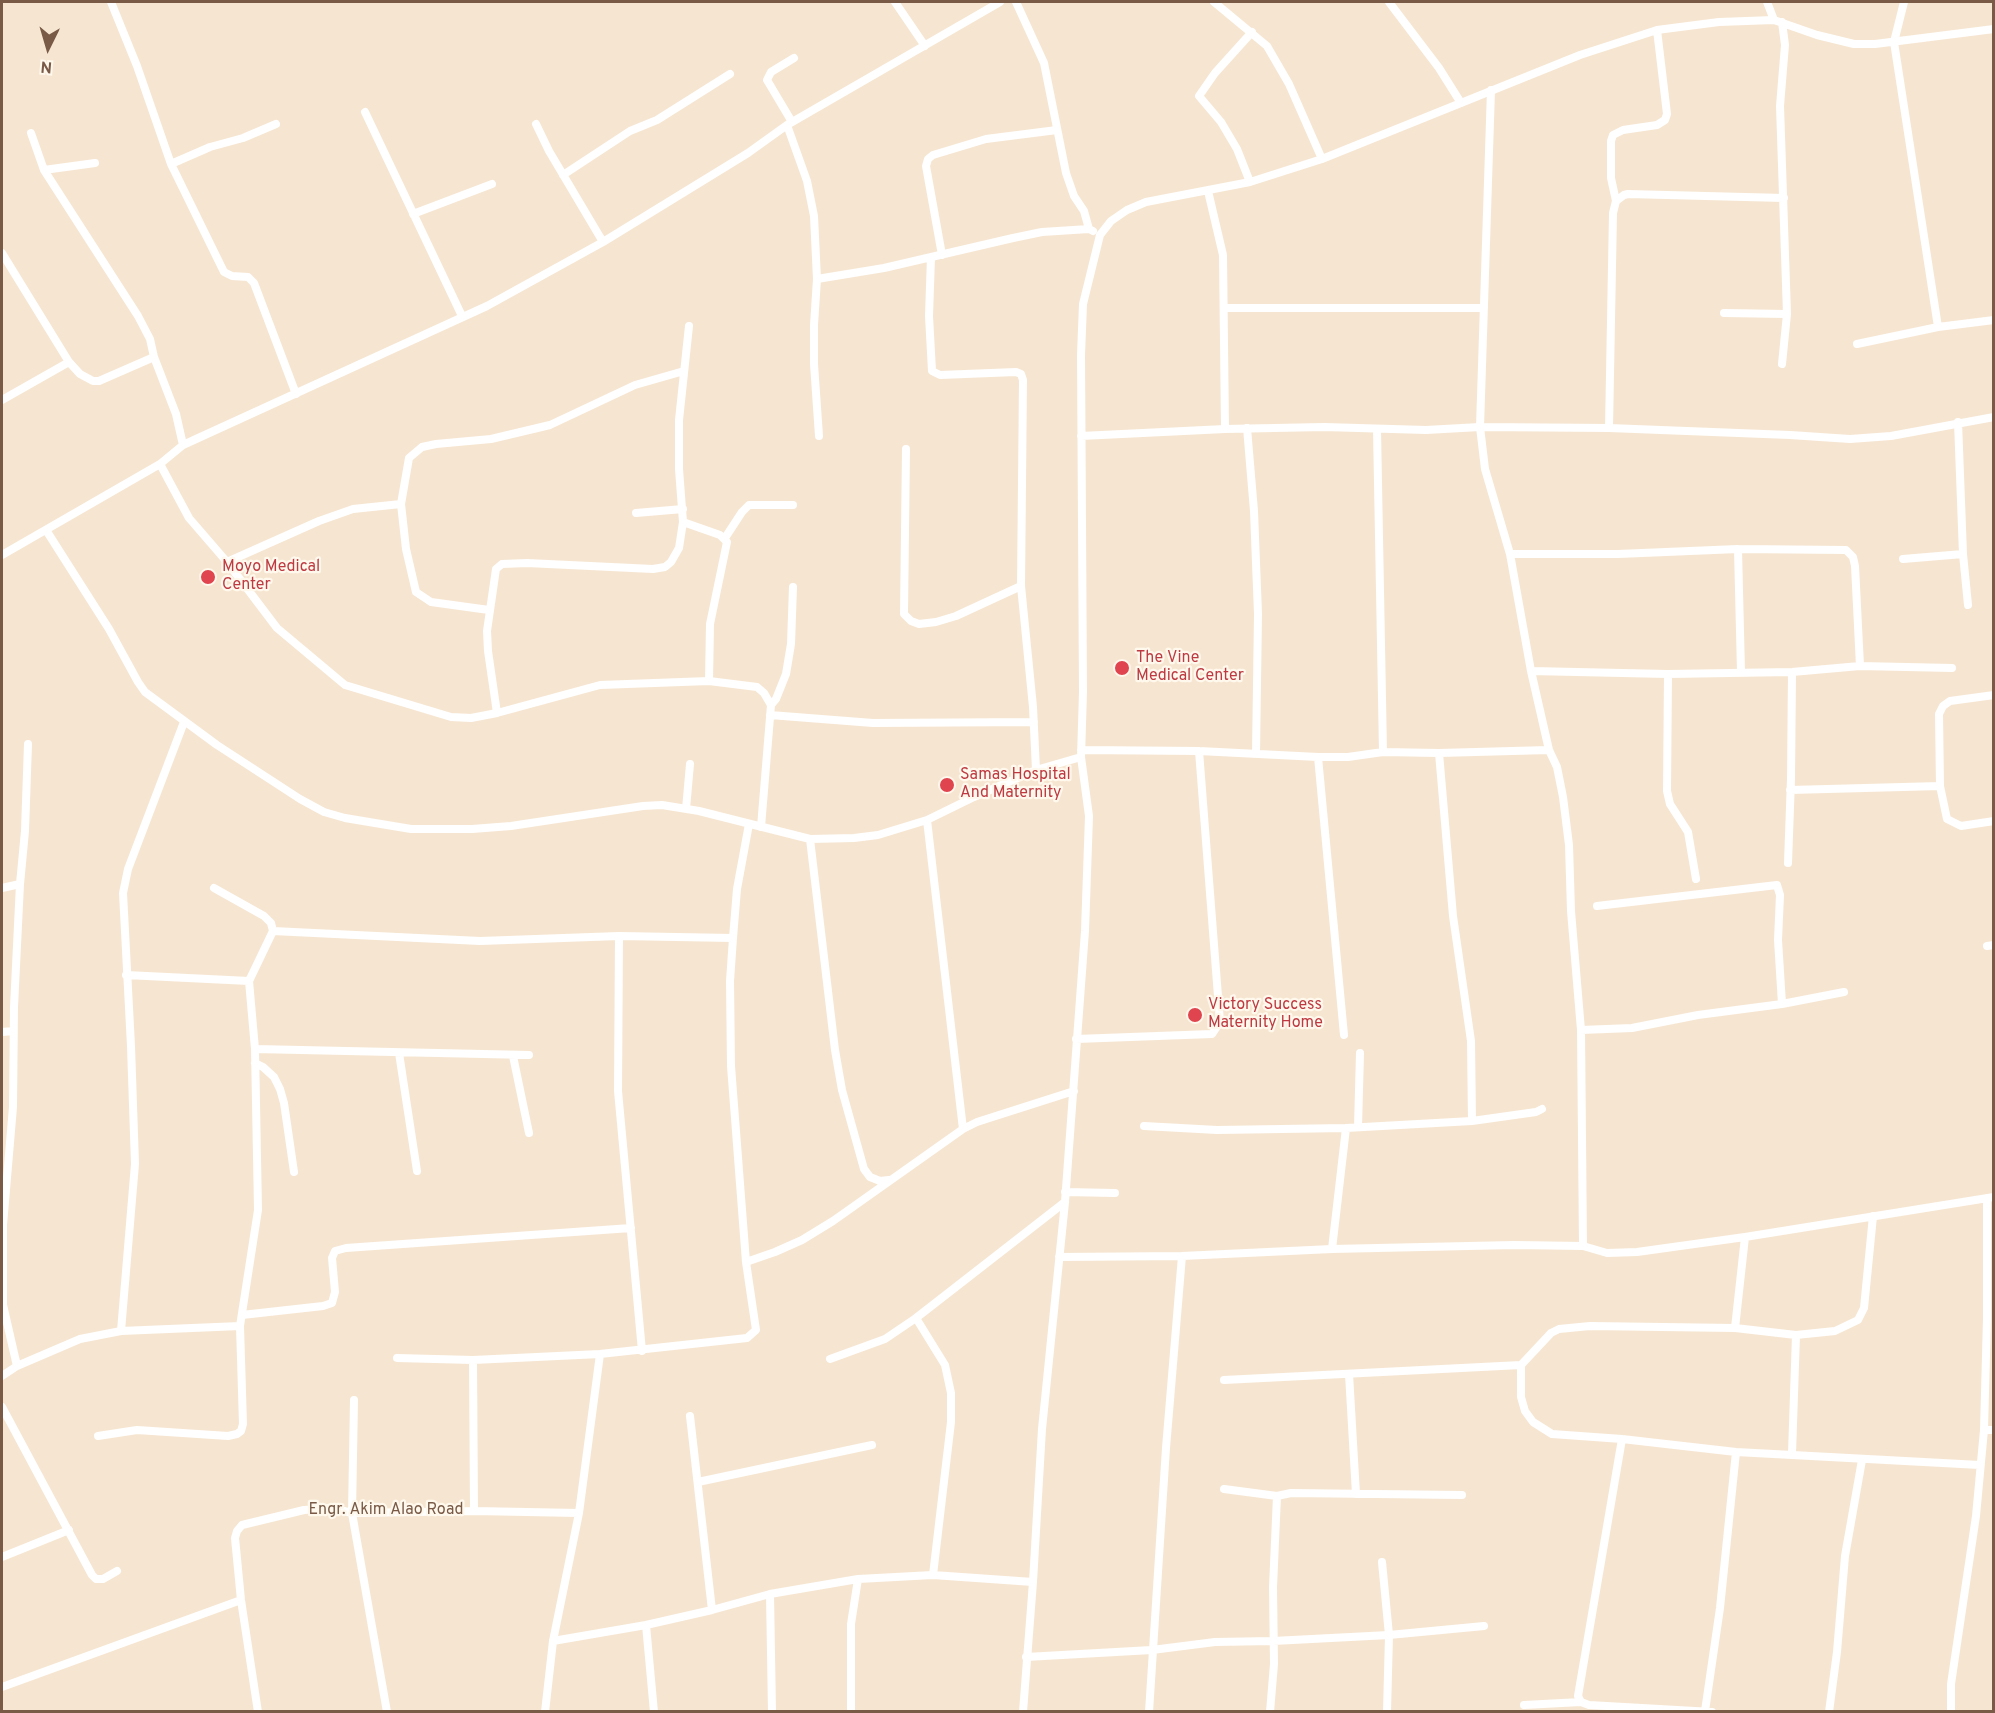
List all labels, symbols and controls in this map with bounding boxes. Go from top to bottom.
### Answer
north arrow [18,18,78,78]
text: N [40,55,53,76]
place label: Moyo Medical Center [222,558,320,596]
marker: Moyo Medical Center [199,568,217,586]
place label: The Vine Medical Center [1136,649,1244,687]
marker: The Vine Medical Center [1113,659,1131,677]
place label: Samas Hospital And Maternity [960,766,1071,804]
marker: Samas Hospital And Maternity [938,776,956,794]
place label: Victory Success Maternity Home [1208,996,1323,1034]
marker: Victory Success Maternity Home [1186,1006,1204,1024]
street label: Engr. Akim Alao Road [308,1501,464,1521]

